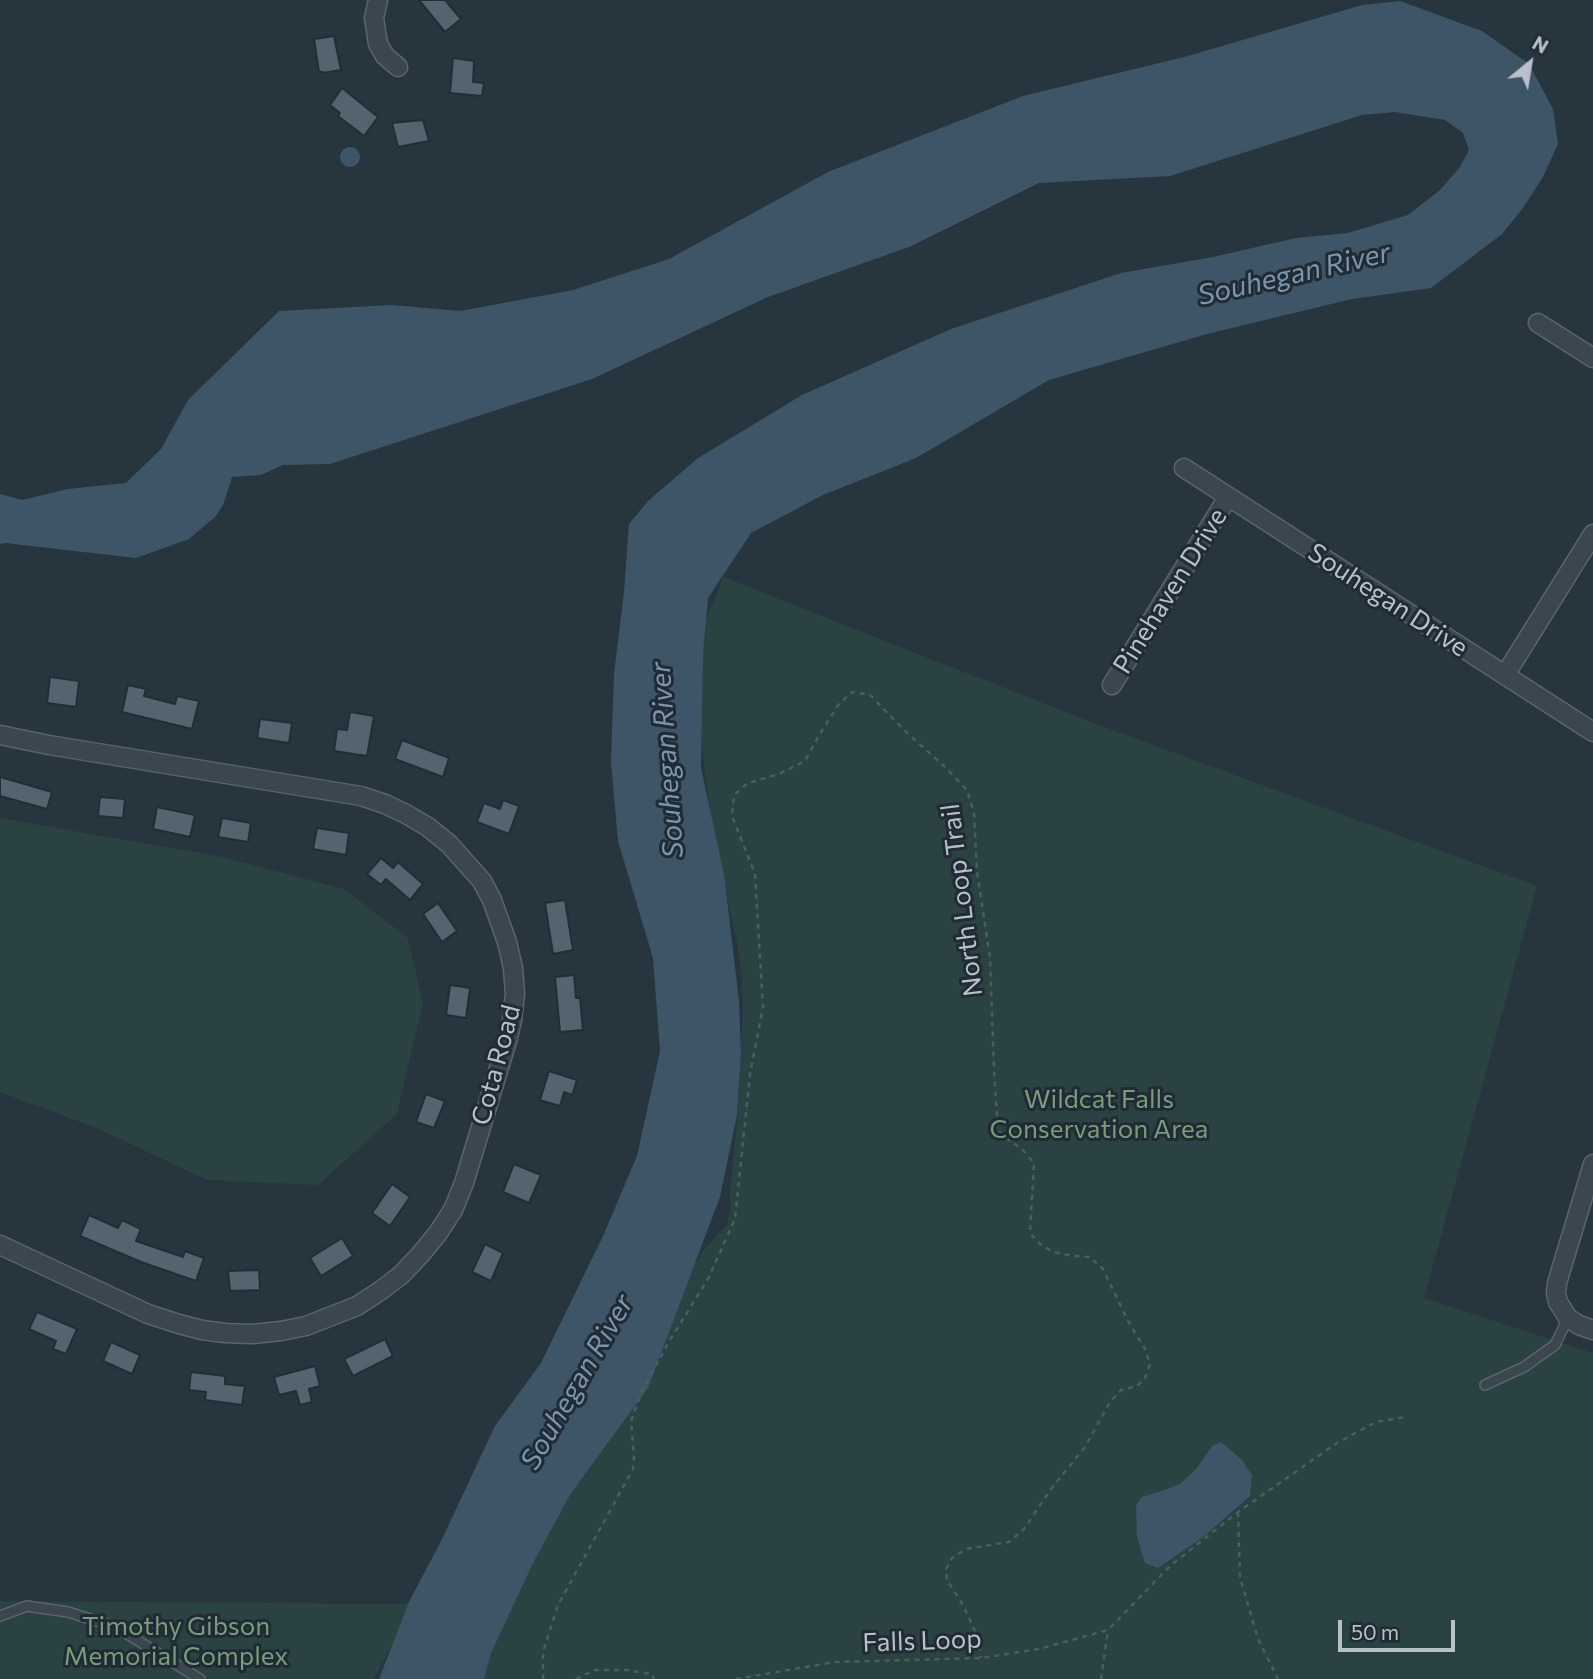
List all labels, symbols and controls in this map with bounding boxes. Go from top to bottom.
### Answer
north arrow [1495,28,1565,98]
text: N [1529,31,1553,58]
water label: Souhegan River [1194,236,1394,312]
street label: Pinehaven Drive [1107,503,1233,679]
street label: Souhegan Drive [1302,537,1474,663]
water label: Souhegan River [643,661,691,859]
street label: North Loop Trail [935,802,989,998]
street label: Cota Road [465,1002,527,1128]
park label: Wildcat Falls Conservation Area [990,1083,1208,1144]
water label: Souhegan River [513,1288,641,1476]
scale bar [1341,1606,1458,1650]
park label: Timothy Gibson Memorial Complex [64,1610,288,1672]
text: 50 m [1351,1619,1399,1644]
street label: Falls Loop [862,1623,982,1659]

